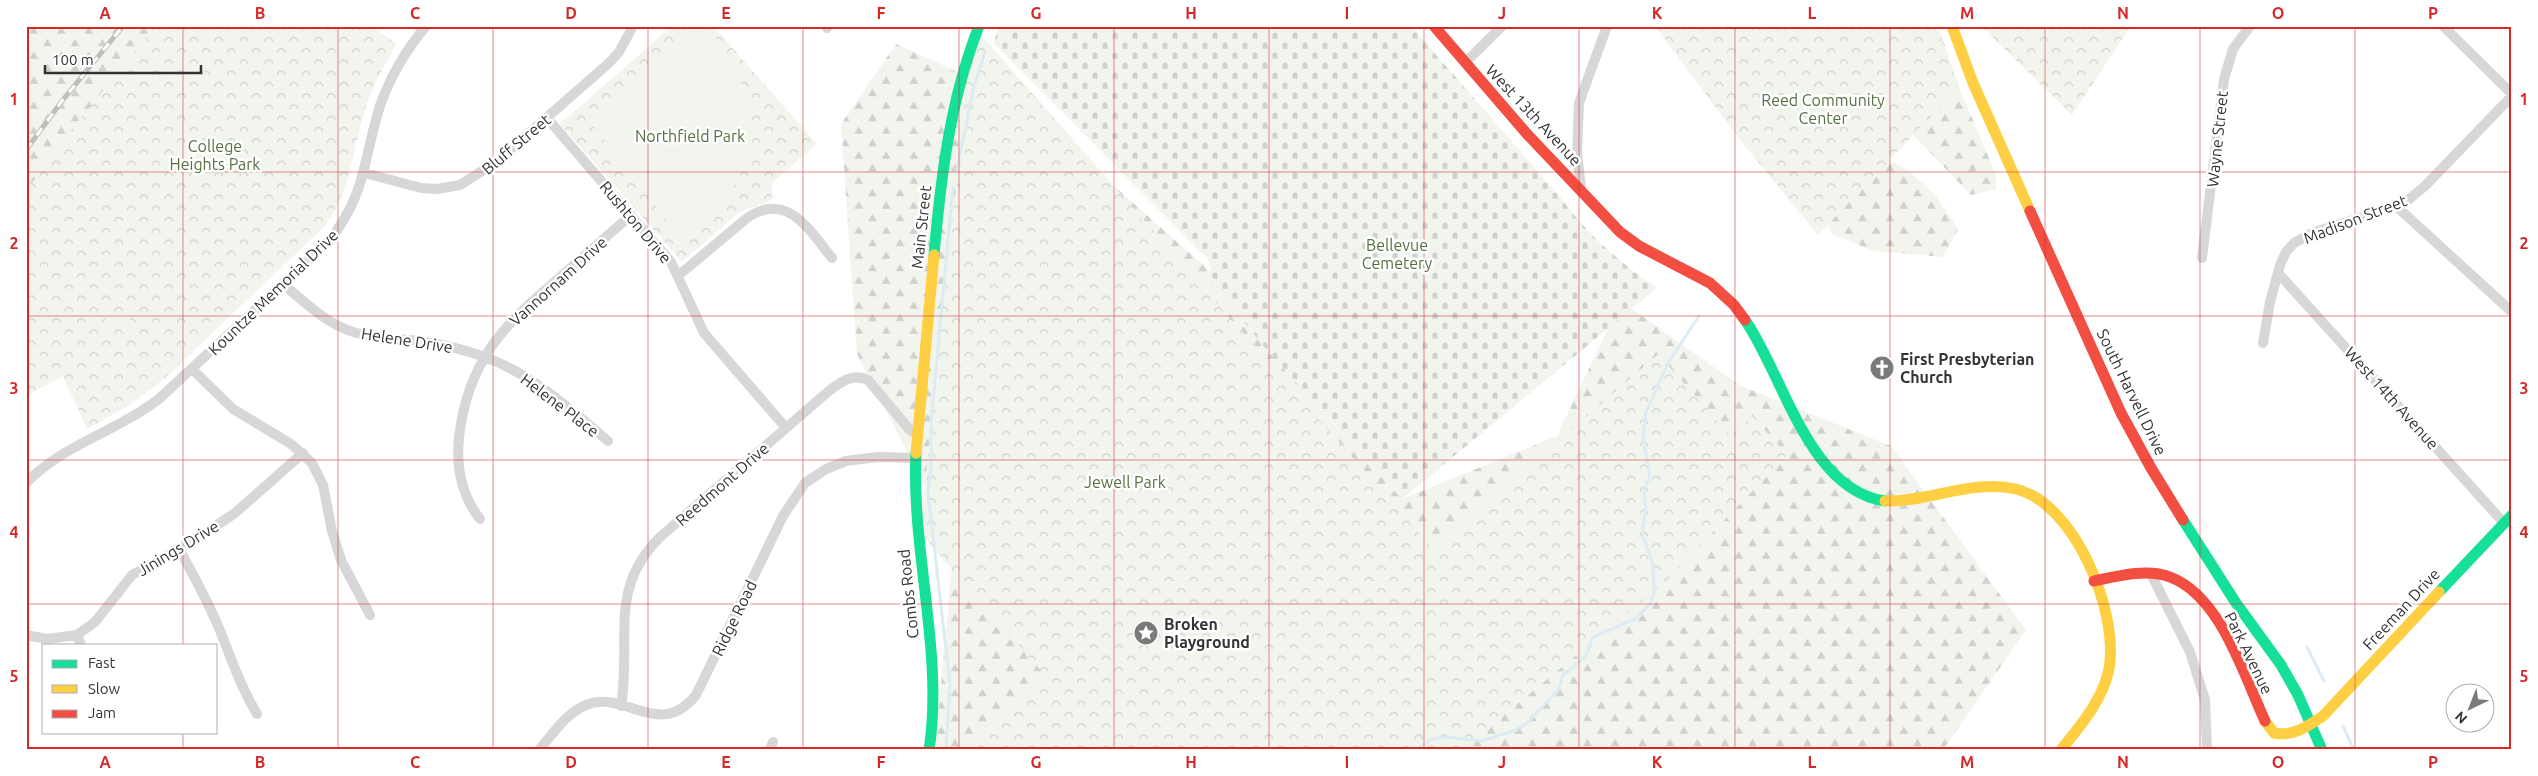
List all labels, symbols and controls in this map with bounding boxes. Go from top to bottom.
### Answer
text: A [99,4,111,22]
text: B [255,4,265,22]
text: C [410,4,420,22]
text: D [565,4,577,22]
text: E [721,4,731,22]
text: F [877,4,886,22]
text: G [1030,4,1042,22]
text: H [1185,4,1197,22]
text: I [1345,4,1349,22]
text: J [1498,4,1506,22]
text: K [1652,4,1663,22]
text: L [1808,4,1817,22]
text: M [1960,4,1974,22]
text: N [2117,4,2129,22]
text: O [2272,4,2284,22]
text: P [2428,4,2438,22]
scale bar [45,42,201,74]
text: 100 m [52,51,94,68]
street label: West 13th Avenue [1483,61,1585,169]
street label: Wayne Street [2203,89,2231,188]
text: 1 [9,90,19,108]
text: 1 [2519,90,2529,108]
park label: Reed Community Center [1761,91,1885,127]
street label: Bluff Street [478,110,555,178]
park label: Northfield Park [635,127,745,145]
park label: College Heights Park [170,137,260,173]
street label: Rushton Drive [597,177,675,267]
street label: Main Street [908,184,934,269]
street label: Madison Street [2301,191,2410,247]
street label: Kountze Memorial Drive [205,225,341,359]
street label: Vannornam Drive [506,233,610,329]
text: 2 [9,234,19,252]
text: 2 [2519,234,2529,252]
park label: Bellevue Cemetery [1362,236,1433,272]
street label: Helene Drive [360,324,454,356]
street label: South Harvell Drive [2094,326,2170,458]
street label: West 14th Avenue [2341,343,2443,453]
place label: First Presbyterian Church [1900,350,2034,386]
church icon: First Presbyterian Church [1869,355,1895,381]
street label: Helene Place [517,370,603,440]
text: 3 [9,379,19,397]
text: 3 [2519,379,2529,397]
street label: Reedmont Drive [672,439,772,529]
park label: Jewell Park [1084,473,1166,491]
street label: Jinings Drive [134,517,222,579]
text: 4 [9,523,19,541]
text: 4 [2519,523,2529,541]
street label: Combs Road [894,548,922,640]
street label: Freeman Drive [2359,565,2443,653]
street label: Ridge Road [708,577,760,659]
street label: Park Avenue [2221,609,2277,697]
place label: Broken Playground [1164,615,1250,651]
place icon: Broken Playground [1133,620,1159,646]
legend [42,644,218,734]
text: Fast [88,654,116,671]
text: 5 [9,667,19,685]
text: 5 [2519,667,2529,685]
text: Slow [88,680,121,697]
north arrow [2446,684,2496,734]
text: Jam [88,704,116,721]
text: N [2452,708,2470,727]
text: A [99,753,111,771]
text: B [255,753,265,771]
text: C [410,753,420,771]
text: D [565,753,577,771]
text: E [721,753,731,771]
text: F [877,753,886,771]
text: G [1030,753,1042,771]
text: H [1185,753,1197,771]
text: I [1345,753,1349,771]
text: J [1498,753,1506,771]
text: K [1652,753,1663,771]
text: L [1808,753,1817,771]
text: M [1960,753,1974,771]
text: N [2117,753,2129,771]
text: O [2272,753,2284,771]
text: P [2428,753,2438,771]

